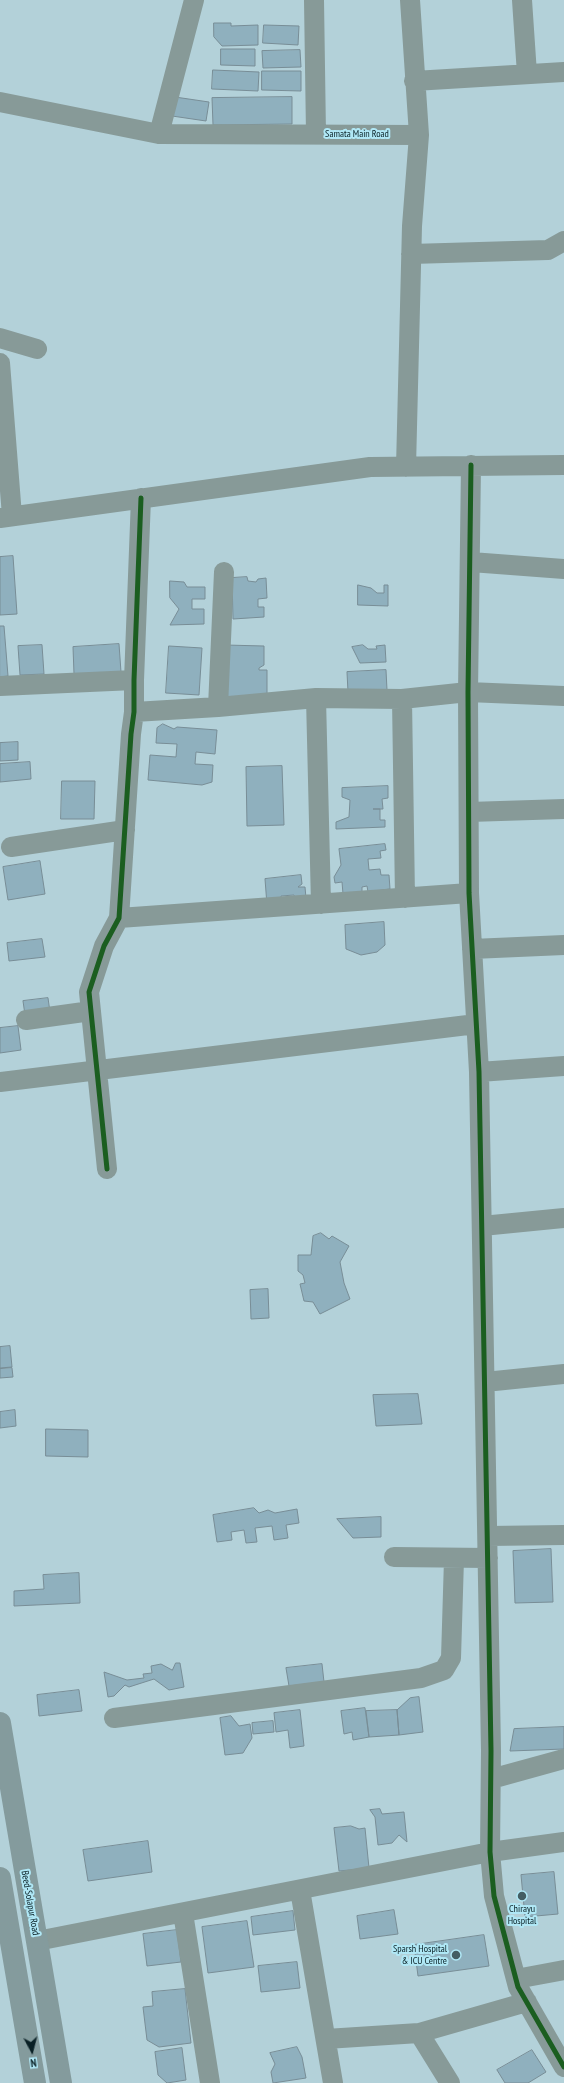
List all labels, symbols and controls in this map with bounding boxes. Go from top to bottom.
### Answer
street label: Samata Main Road [325,128,389,140]
street label: Beed-Solapur Road [18,1870,42,1936]
marker: Chirayu Hospital [516,1890,528,1902]
place label: Chirayu Hospital [508,1903,536,1926]
place label: Sparsh Hospital & ICU Centre [393,1943,447,1966]
marker: Sparsh Hospital & ICU Centre [450,1949,462,1961]
north arrow [12,2031,52,2071]
text: N [30,2056,37,2070]

